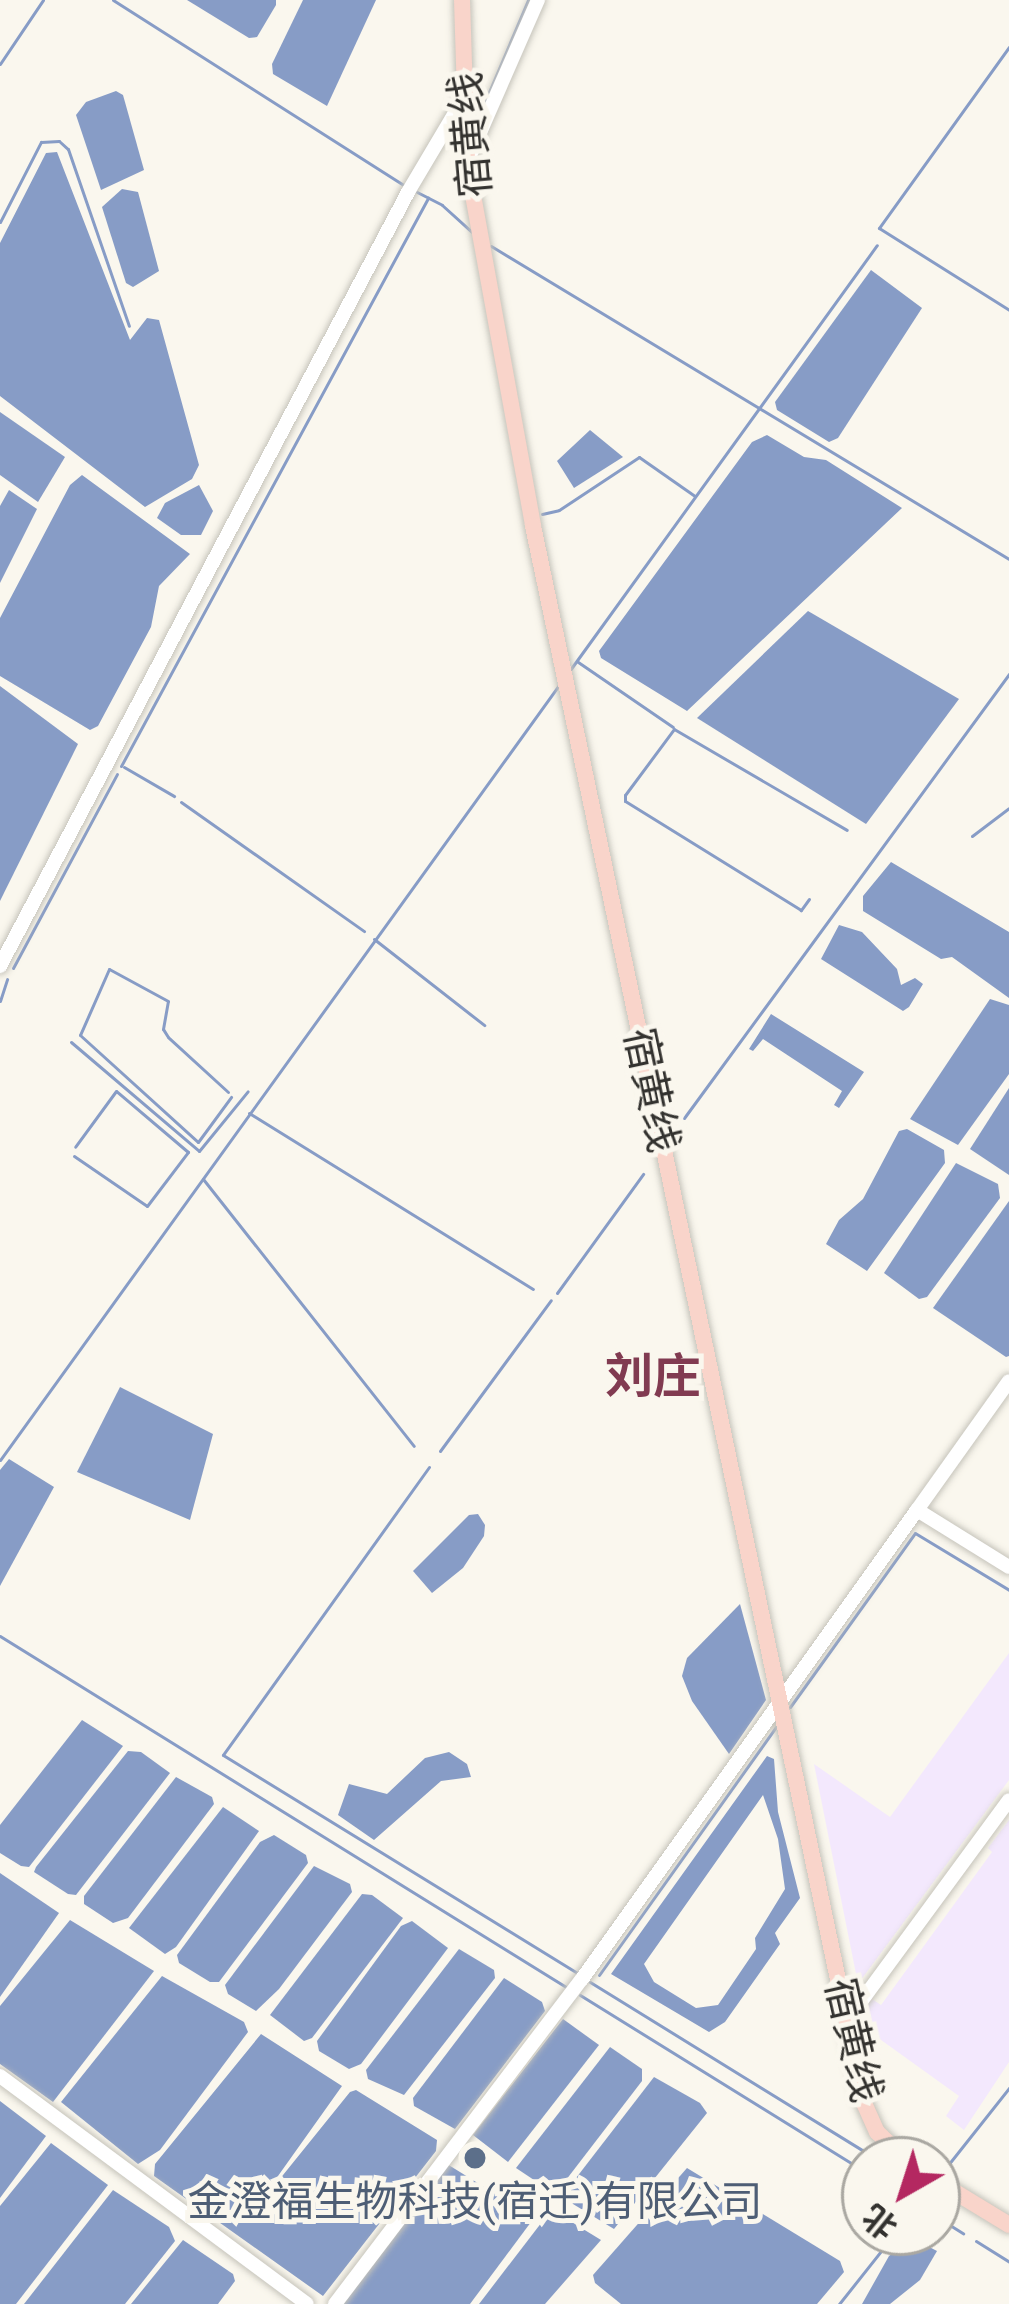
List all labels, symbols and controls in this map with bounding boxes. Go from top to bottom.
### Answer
street label: 宿黄线 [440,70,502,200]
street label: 宿黄线 [613,1023,689,1157]
district label: 刘庄 [605,1348,701,1406]
street label: 宿黄线 [814,1973,892,2107]
north arrow [841,2136,961,2256]
marker: 金澄福生物科技(宿迁)有限公司 [462,2145,488,2171]
place label: 金澄福生物科技(宿迁)有限公司 [188,2177,762,2227]
text: 北 [855,2196,905,2248]

